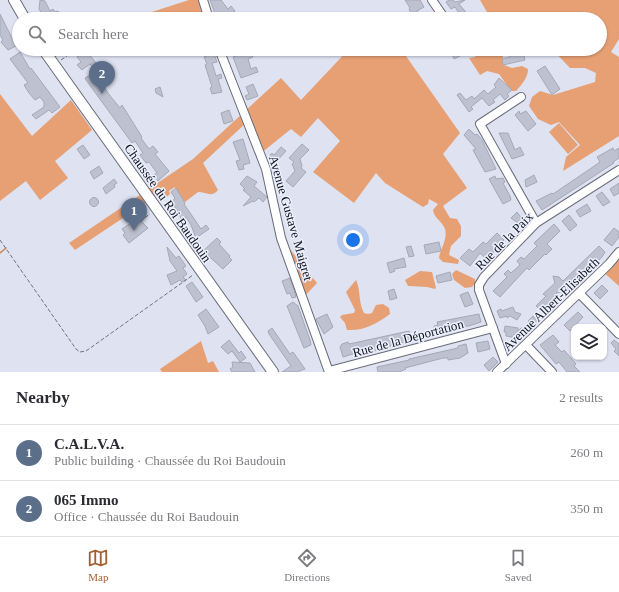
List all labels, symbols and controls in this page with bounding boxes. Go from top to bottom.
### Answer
search box [12,12,607,56]
icon: search [26,23,48,45]
text: Search here [58,26,128,42]
pin: 2 [89,61,115,94]
street label: Chaussée du Roi Baudouin [121,141,215,266]
street label: Avenue Gustave Maigret [266,154,316,283]
pin: 1 [121,198,147,231]
street label: Rue de la Paix [472,209,536,273]
your location [343,230,363,250]
street label: Avenue Albert-Elisabeth [500,254,603,354]
street label: Rue de la Déportation [351,316,466,360]
map controls [571,324,607,360]
button: layers [571,324,607,360]
text: Nearby [16,388,70,407]
text: 2 results [559,390,603,405]
text: C.A.L.V.A. [54,436,124,452]
text: 1 [26,445,32,460]
text: 260 m [570,445,603,460]
text: Public building · Chaussée du Roi Baudouin [54,453,286,468]
text: 065 Immo [54,492,119,508]
text: 2 [26,501,32,516]
text: 350 m [570,501,603,516]
text: Office · Chaussée du Roi Baudouin [54,509,239,524]
tab: Map [87,547,109,583]
tab: Directions [284,547,330,583]
tab: Saved [505,547,532,583]

